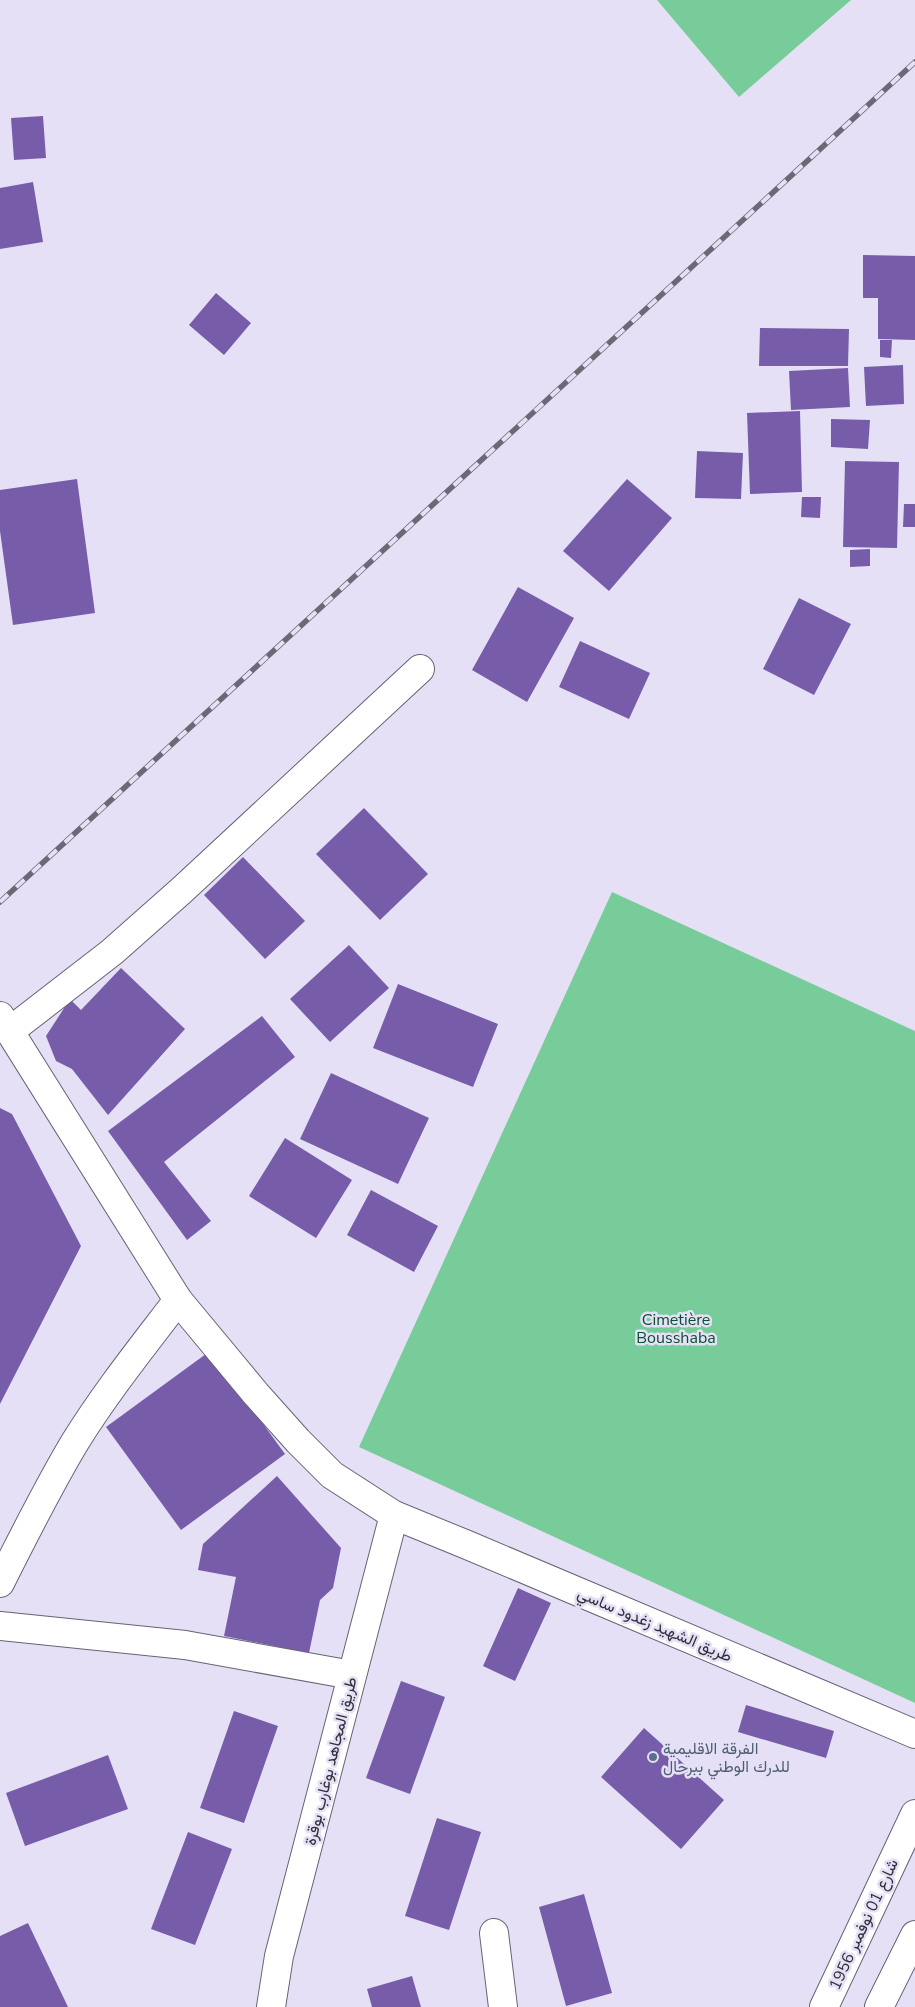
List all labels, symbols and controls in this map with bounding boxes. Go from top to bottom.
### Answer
park label: Cimetière Bousshaba [636,1309,716,1349]
street label: طريق الشهيد زغدود ساسي [573,1582,735,1669]
street label: طريق المجاهد بوغارب بوقرة [299,1675,363,1848]
place label: الفرقة الاقليمية للدرك الوطني ببرحال [663,1738,790,1780]
marker: الفرقة الاقليمية للدرك الوطني ببرحال [647,1751,659,1763]
street label: شارع 01 نوفمبر 1956 [824,1855,904,1993]

